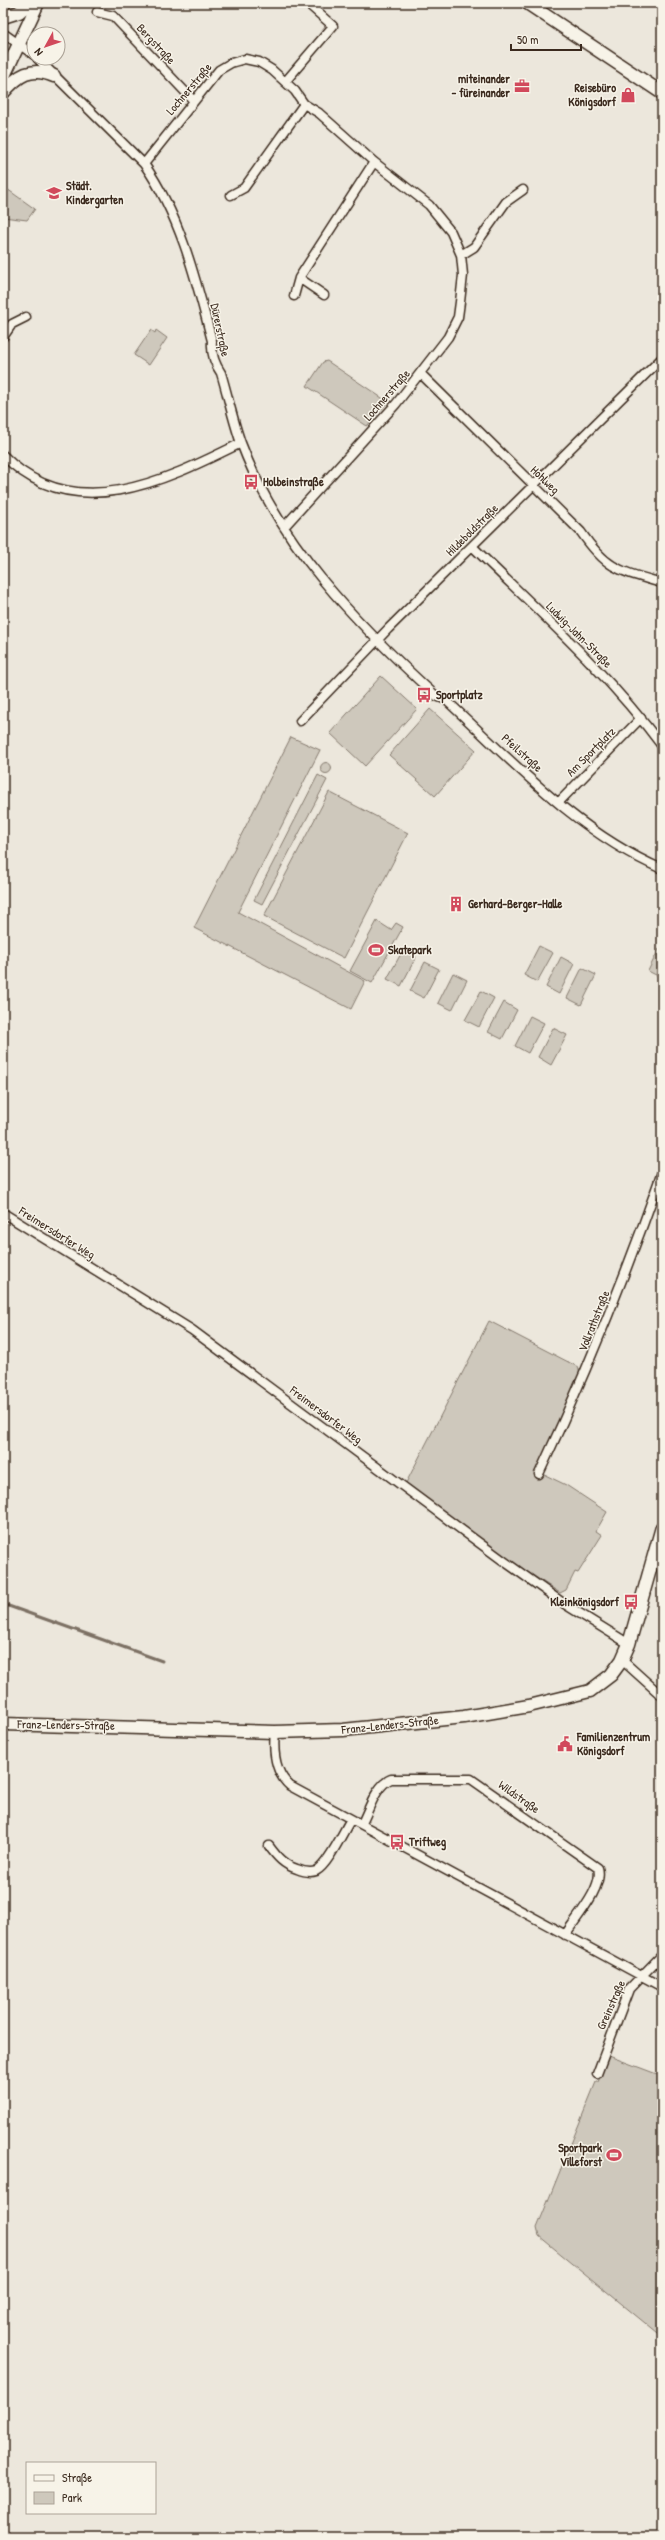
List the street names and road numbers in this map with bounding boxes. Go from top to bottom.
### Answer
street label: Bergstraße [133,20,180,68]
street label: Lochnerstraße [162,59,216,118]
street label: Dürerstraße [207,302,234,358]
street label: Lochnerstraße [360,365,414,424]
street label: Hohlweg [527,462,564,498]
street label: Hildeboldstraße [442,500,502,560]
street label: Ludwig-Jahn-Straße [543,598,616,672]
street label: Am Sportplatz [562,723,619,780]
street label: Pfeilstraße [498,730,547,776]
street label: Freimersdorfer Weg [15,1202,99,1263]
street label: Vollrathstraße [574,1288,614,1354]
street label: Freimersdorfer Weg [286,1381,366,1448]
street label: Franz-Lenders-Straße [340,1711,440,1738]
street label: Franz-Lenders-Straße [16,1715,115,1734]
street label: Wildstraße [495,1776,544,1817]
street label: Greinstraße [592,1977,629,2032]

